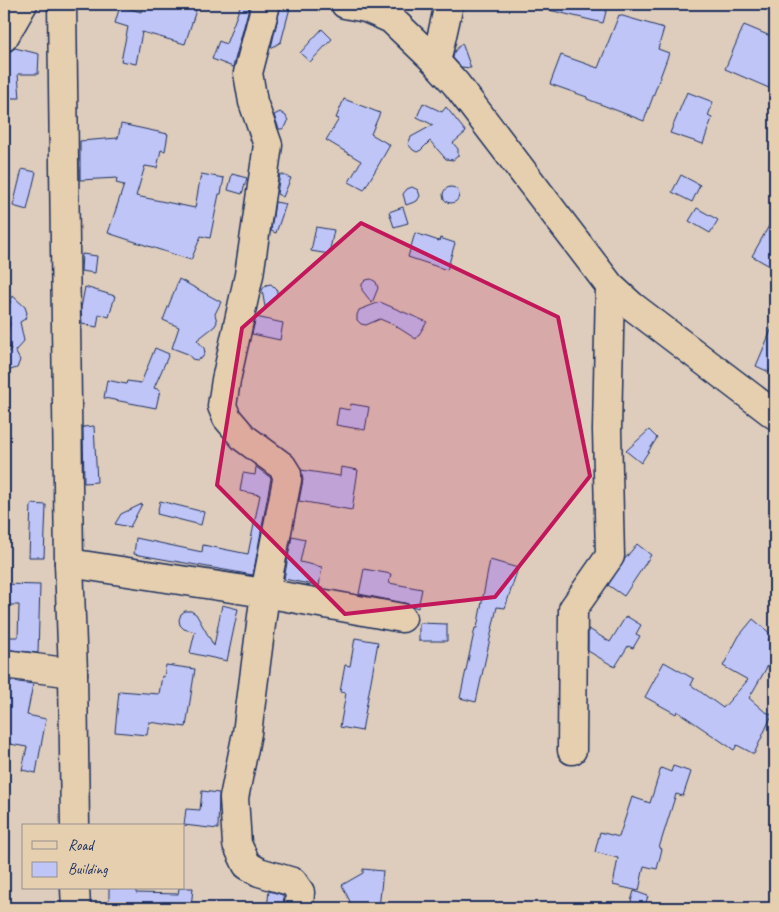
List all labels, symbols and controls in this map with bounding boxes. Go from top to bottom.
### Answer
legend [22,824,185,890]
text: Road [68,836,95,855]
text: Building [68,860,108,879]

